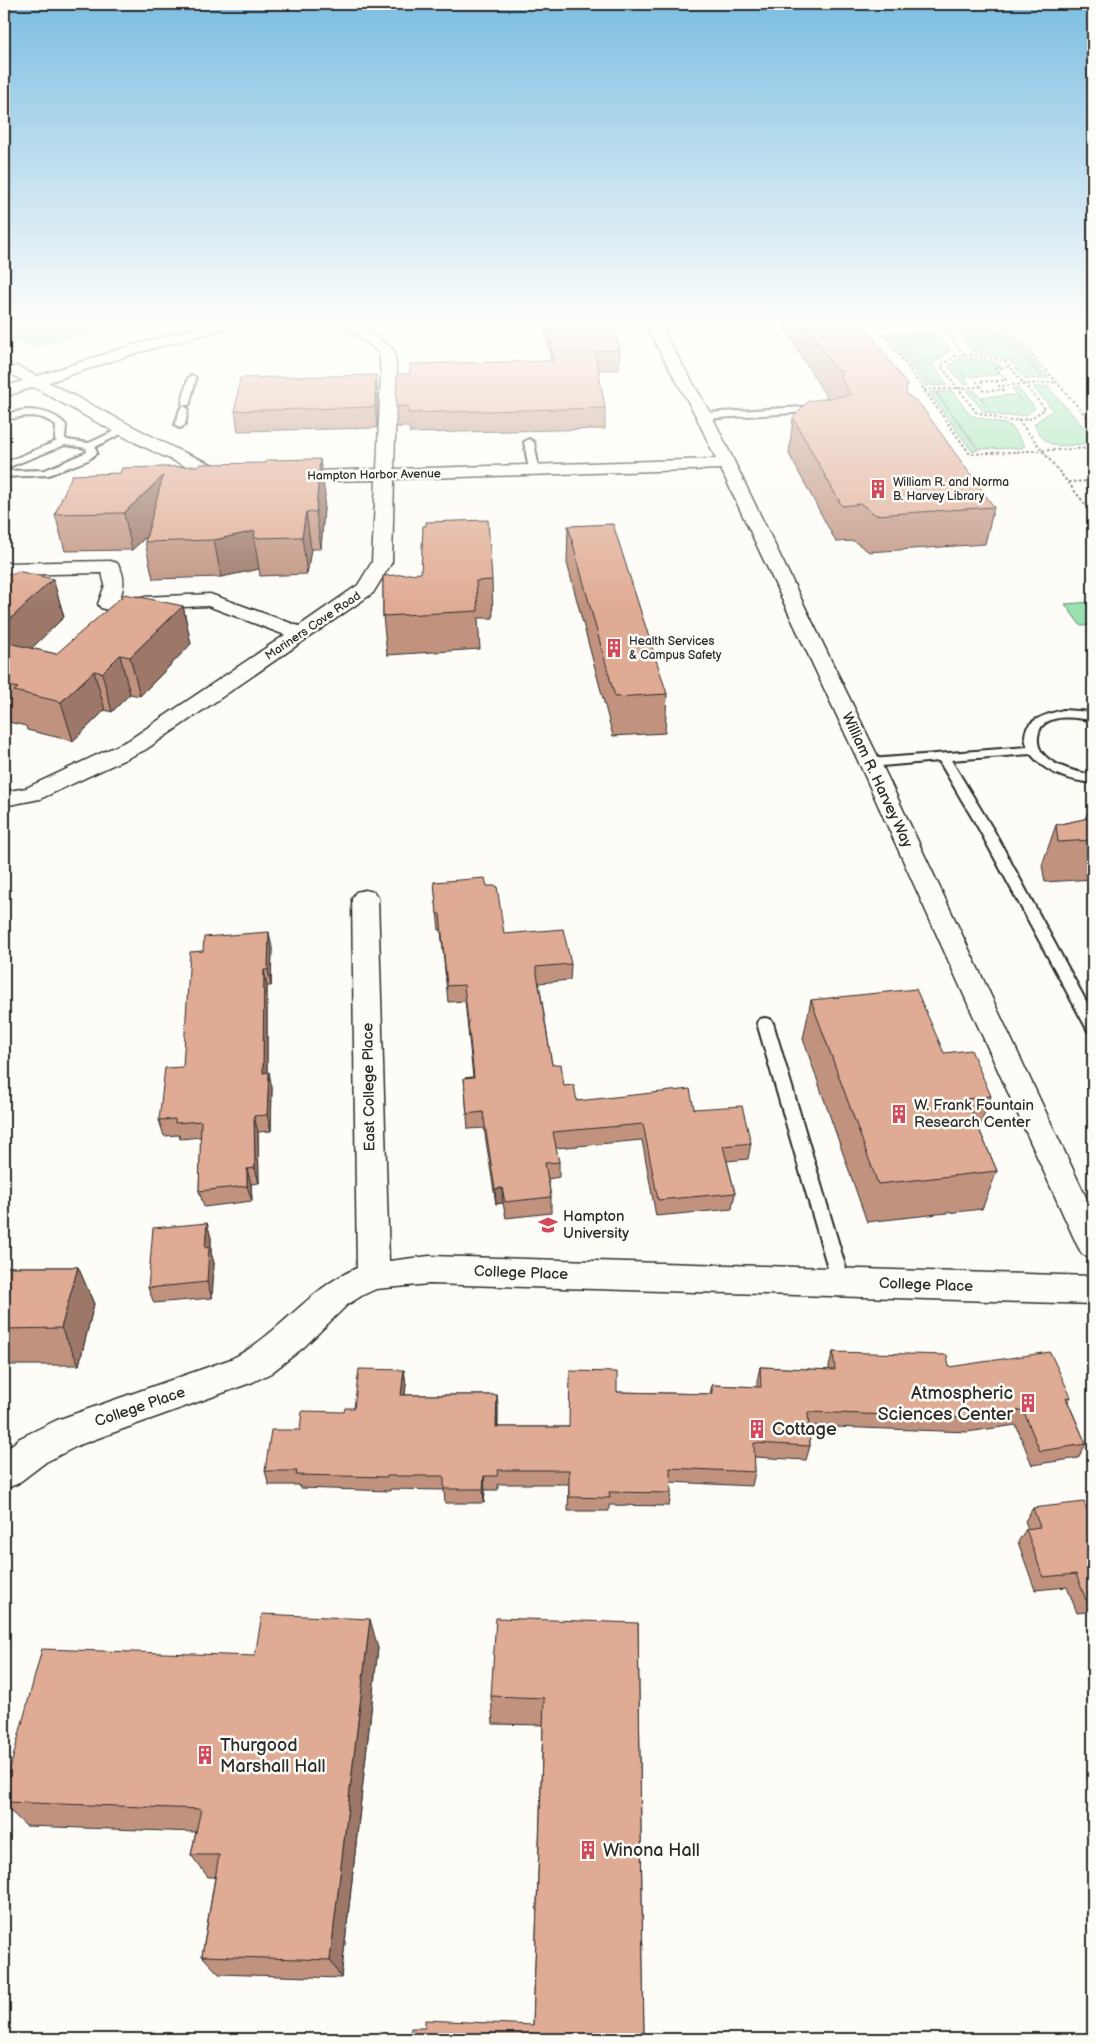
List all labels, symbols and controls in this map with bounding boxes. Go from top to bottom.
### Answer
street label: Hampton Harbor Avenue [307,466,441,484]
place label: William R. and Norma B. Harvey Library [893,475,1009,504]
building icon: William R. and Norma B. Harvey Library [867,478,889,500]
street label: Mariners Cove Road [262,588,364,664]
place label: Health Services & Campus Safety [629,634,722,663]
building icon: Health Services & Campus Safety [603,637,625,659]
street label: William R. Harvey Way [837,709,917,851]
street label: East College Place [358,1022,380,1152]
place label: W. Frank Fountain Research Center [914,1096,1034,1132]
building icon: W. Frank Fountain Research Center [888,1103,910,1125]
place label: Hampton University [563,1207,629,1243]
school or university icon: Hampton University [537,1214,559,1236]
street label: College Place [474,1262,569,1284]
street label: College Place [879,1274,974,1296]
street label: College Place [92,1383,188,1431]
place label: Atmospheric Sciences Center [878,1383,1013,1425]
building icon: Atmospheric Sciences Center [1017,1392,1039,1414]
building icon: Cottage [746,1418,768,1440]
place label: Cottage [772,1419,837,1440]
place label: Thurgood Marshall Hall [220,1735,326,1777]
building icon: Thurgood Marshall Hall [194,1744,216,1766]
building icon: Winona Hall [577,1839,599,1861]
place label: Winona Hall [603,1840,700,1861]

